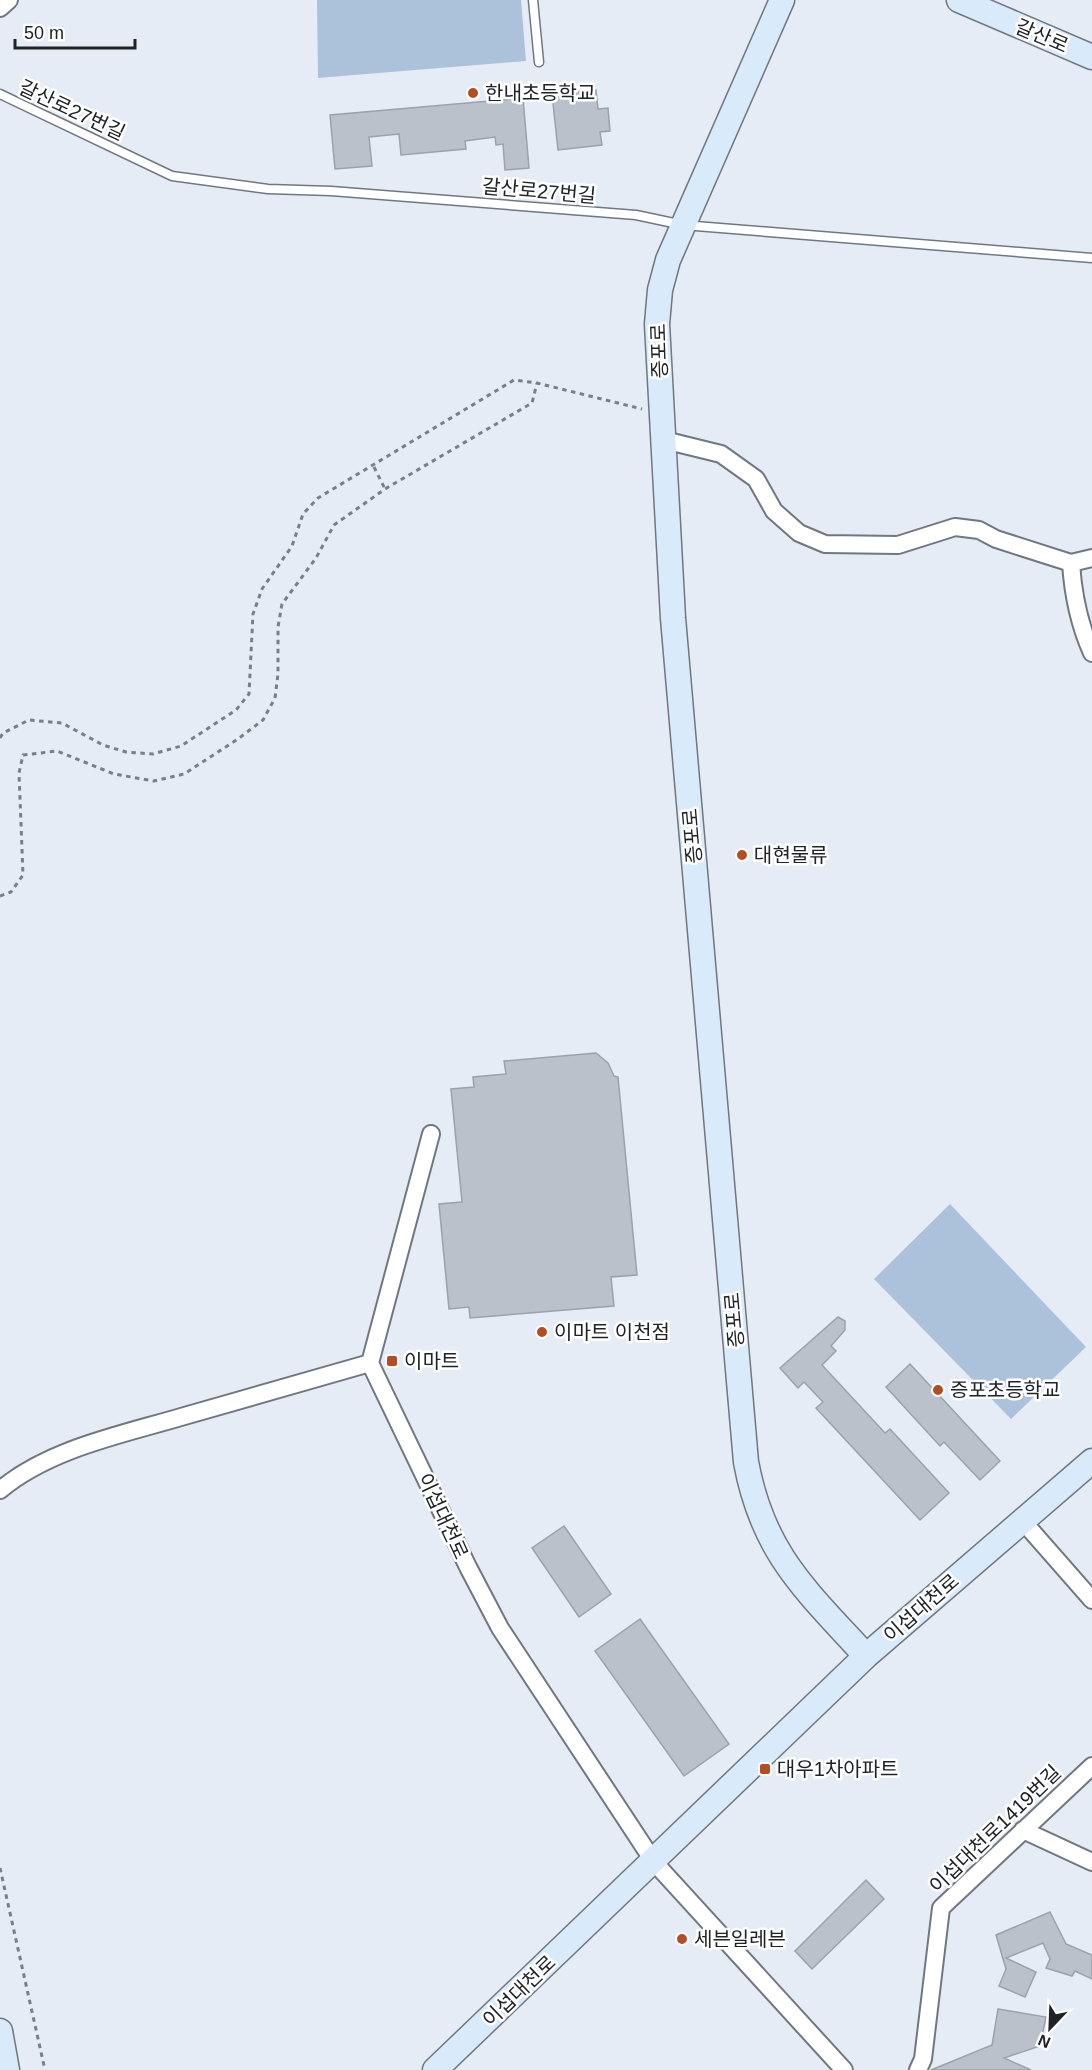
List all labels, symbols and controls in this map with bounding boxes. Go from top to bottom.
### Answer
scale bar [15,12,135,50]
street label: 갈산로 [1012,15,1072,57]
text: 50 m [24,23,64,43]
street label: 갈산로27번길 [16,76,128,144]
place label: 한내초등학교 [485,82,595,104]
marker: 한내초등학교 [466,86,480,100]
street label: 갈산로27번길 [481,175,597,207]
street label: 증포로 [647,323,671,379]
street label: 증포로 [679,808,705,864]
place label: 대현물류 [754,844,828,866]
marker: 대현물류 [735,848,749,862]
street label: 증포로 [721,1292,747,1348]
place label: 이마트 이천점 [554,1321,670,1343]
marker: 이마트 이천점 [535,1325,549,1339]
place label: 이마트 [404,1350,459,1372]
marker: 이마트 [385,1354,399,1368]
place label: 증포초등학교 [950,1379,1060,1401]
marker: 증포초등학교 [931,1383,945,1397]
street label: 이섭대천로 [414,1470,472,1562]
street label: 이섭대천로 [879,1570,963,1646]
place label: 대우1차아파트 [777,1758,899,1780]
street label: 이섭대천로1419번길 [925,1761,1065,1897]
marker: 대우1차아파트 [758,1762,772,1776]
place label: 세븐일레븐 [694,1928,786,1950]
marker: 세븐일레븐 [675,1932,689,1946]
street label: 이섭대천로 [478,1951,560,2031]
north arrow [1020,1998,1080,2058]
text: N [1036,2031,1053,2051]

